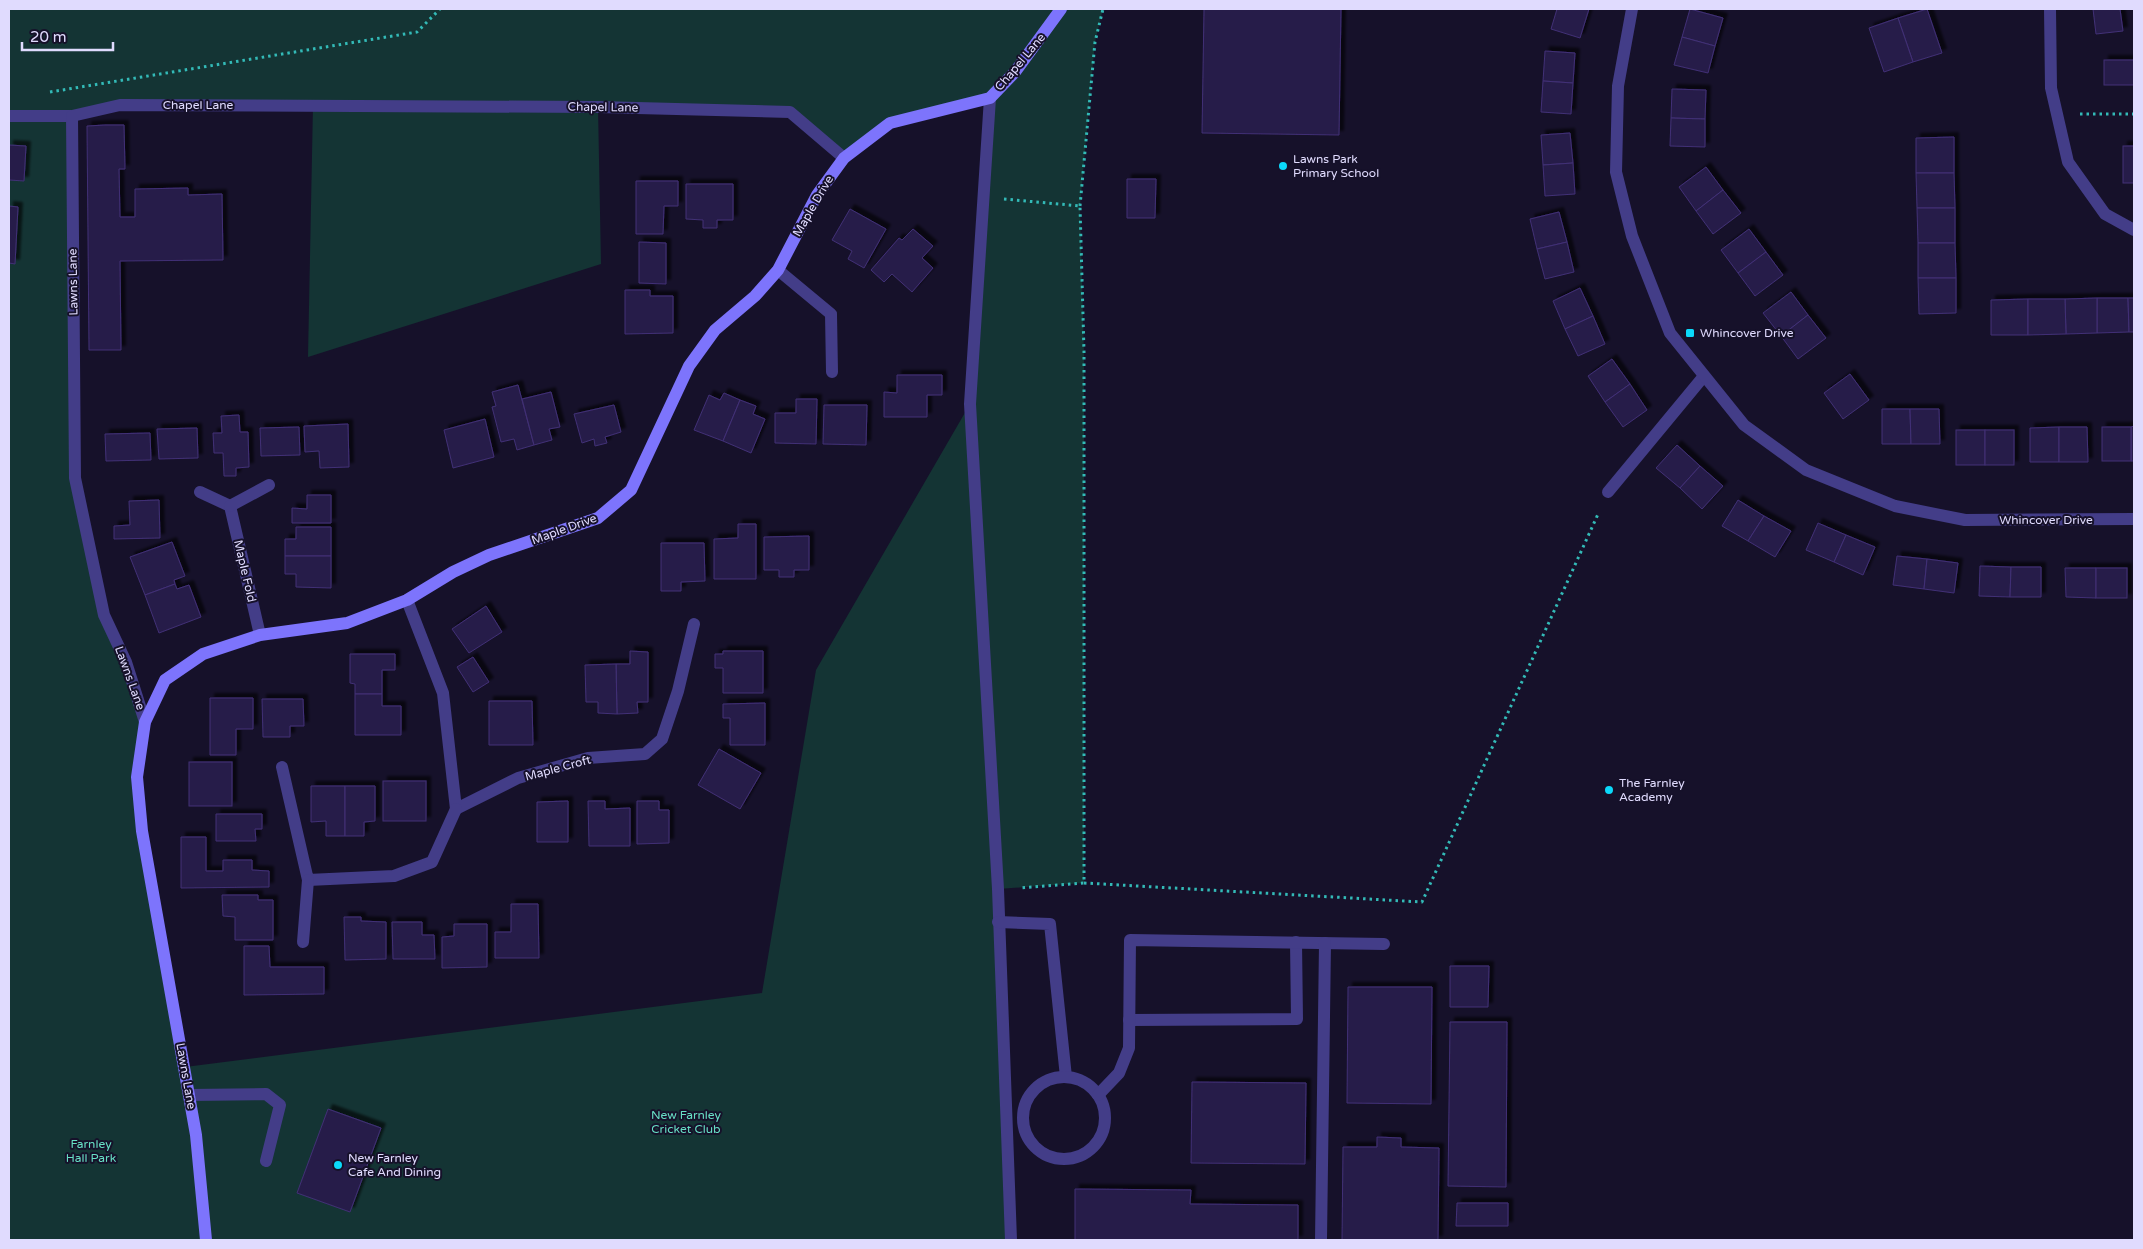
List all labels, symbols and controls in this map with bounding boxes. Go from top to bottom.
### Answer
scale bar [22,20,114,52]
text: 20 m [30,28,67,46]
street label: Chapel Lane [992,30,1048,94]
street label: Chapel Lane [163,98,234,112]
street label: Chapel Lane [568,99,639,115]
place label: Lawns Park Primary School [1293,152,1379,180]
marker: Lawns Park Primary School [1277,160,1289,172]
street label: Maple Drive [790,173,836,239]
street label: Lawns Lane [65,248,81,316]
place label: Whincover Drive [1700,326,1794,340]
marker: Whincover Drive [1684,327,1696,339]
street label: Maple Drive [529,511,599,547]
street label: Whincover Drive [1999,513,2093,527]
street label: Maple Fold [231,538,259,604]
street label: Lawns Lane [112,644,148,712]
street label: Maple Croft [523,752,593,784]
place label: The Farnley Academy [1619,776,1685,804]
marker: The Farnley Academy [1603,784,1615,796]
street label: Lawns Lane [173,1042,199,1110]
park label: New Farnley Cricket Club [651,1108,722,1136]
park label: Farnley Hall Park [66,1137,117,1165]
place label: New Farnley Cafe And Dining [348,1151,441,1179]
marker: New Farnley Cafe And Dining [332,1159,344,1171]

